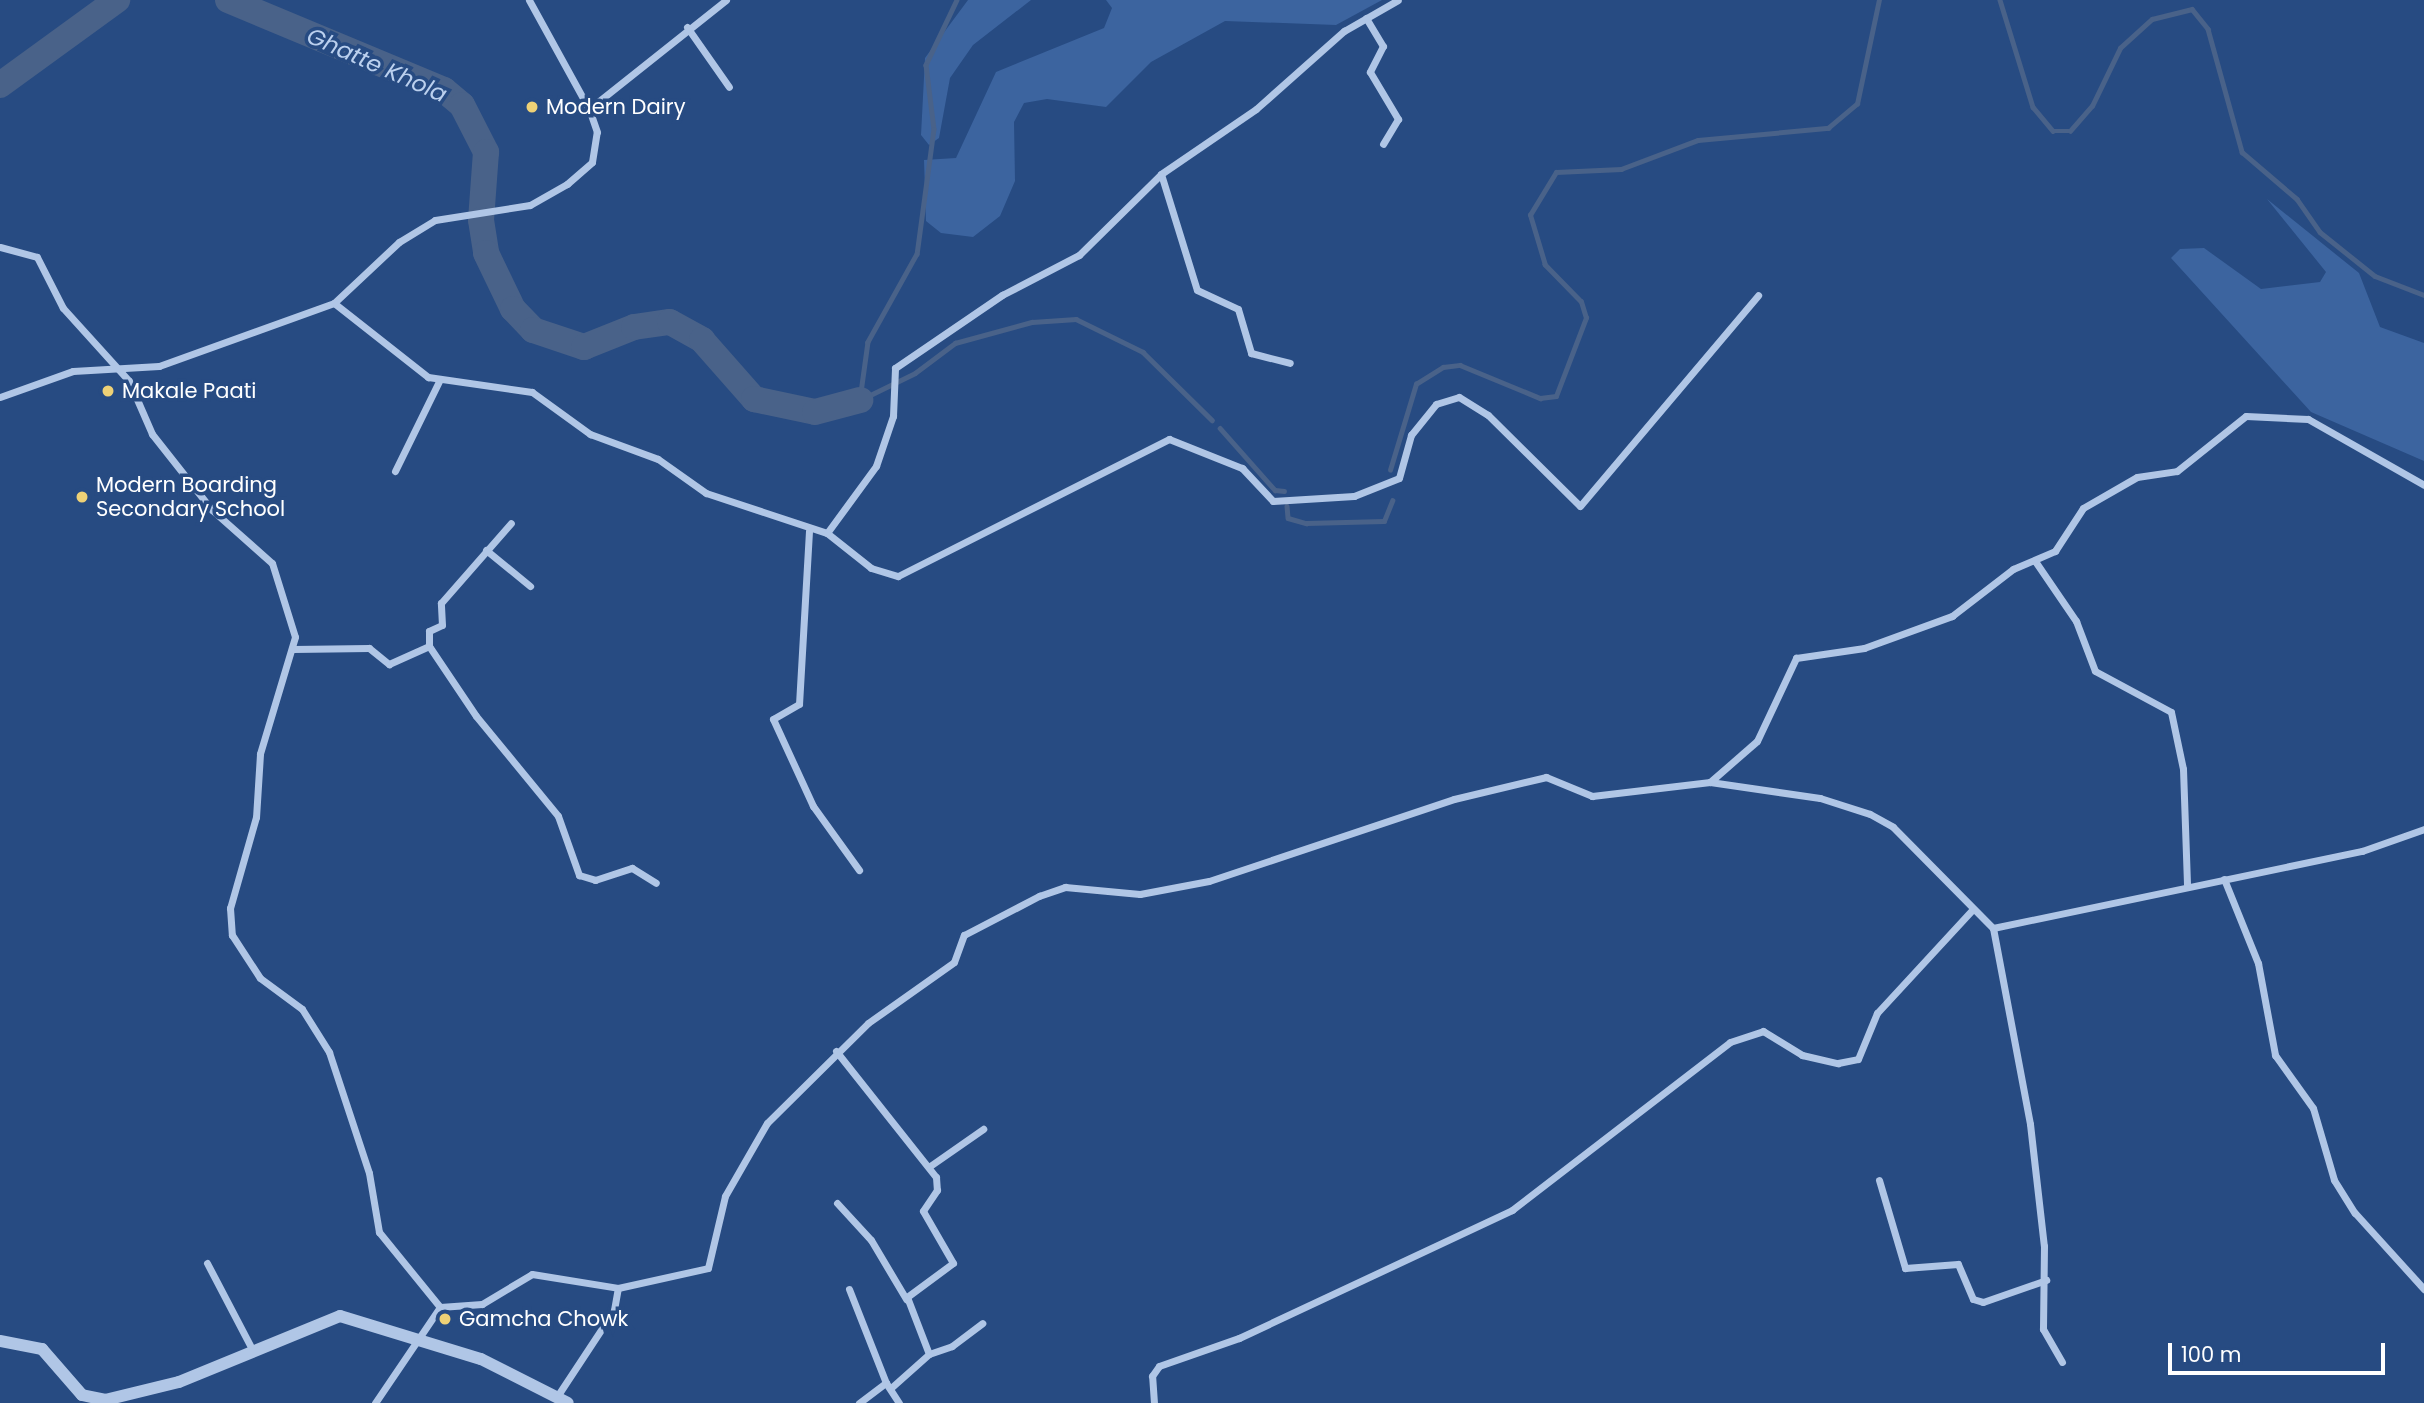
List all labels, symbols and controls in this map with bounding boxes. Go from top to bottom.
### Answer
water label: Ghatte Khola [303,22,451,108]
place label: Modern Dairy [546,94,685,120]
marker: Modern Dairy [524,99,540,115]
place label: Makale Paati [122,378,256,404]
marker: Makale Paati [100,383,116,399]
place label: Modern Boarding Secondary School [96,472,285,522]
marker: Modern Boarding Secondary School [74,489,90,505]
place label: Gamcha Chowk [459,1306,628,1332]
marker: Gamcha Chowk [437,1311,453,1327]
scale bar [2172,1330,2389,1374]
text: 100 m [2181,1340,2241,1369]

